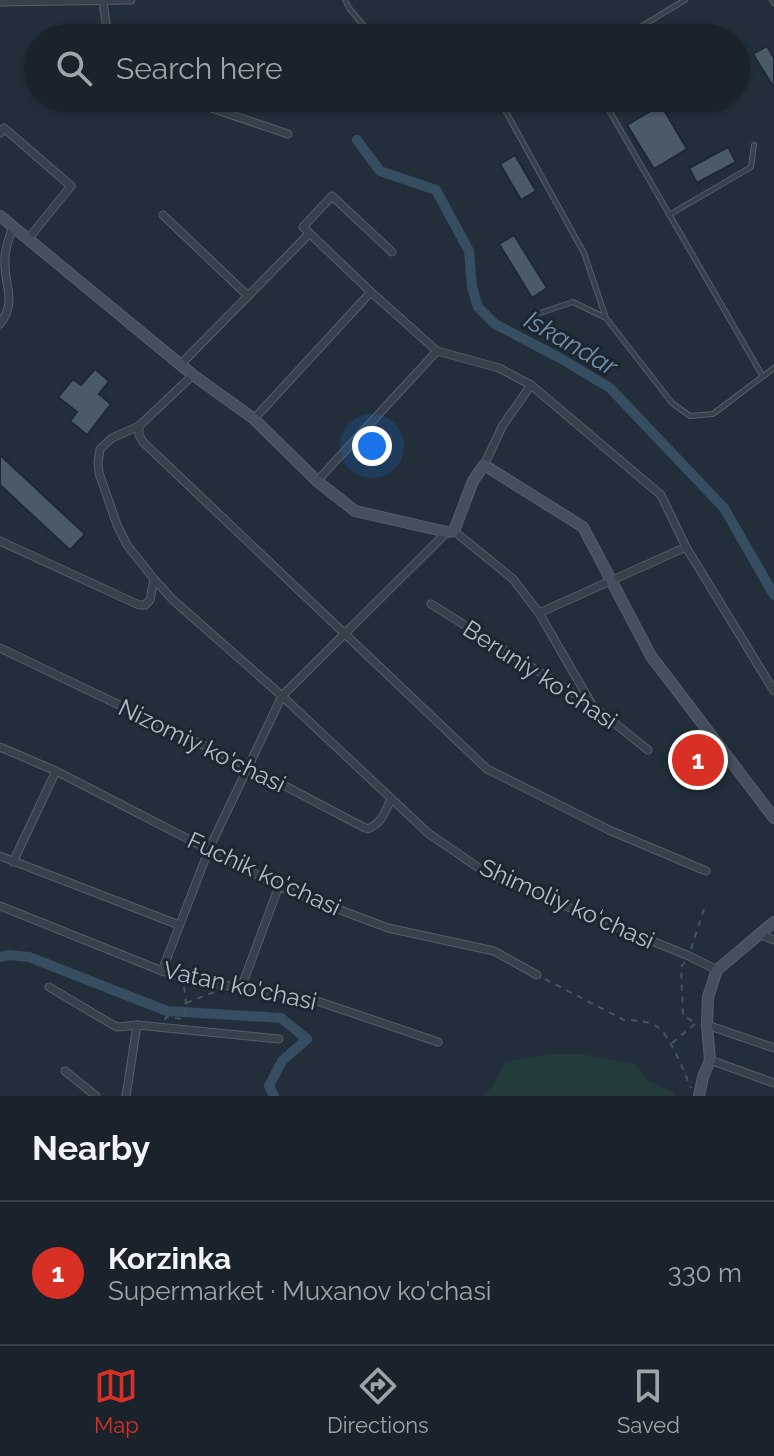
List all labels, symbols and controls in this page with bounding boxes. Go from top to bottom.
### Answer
search box [24,24,750,112]
icon: search [52,46,96,90]
text: Search here [116,51,283,86]
water label: Iskandar [519,304,624,382]
your location [352,426,392,466]
street label: Beruniy ko‘chasi [458,614,623,735]
street label: Nizomiy ko'chasi [114,693,291,799]
pin: 1 [672,730,724,790]
street label: Fuchik ko'chasi [183,825,345,922]
street label: Shimoliy ko‘chasi [476,852,659,955]
street label: Vatan ko'chasi [161,955,320,1016]
text: Nearby [32,1128,150,1168]
text: Korzinka [108,1241,231,1276]
text: 1 [52,1258,64,1288]
text: 330 m [668,1258,742,1288]
text: Supermarket · Muxanov ko'chasi [108,1276,492,1306]
tab: Map [94,1364,139,1438]
tab: Directions [327,1364,429,1438]
tab: Saved [617,1364,680,1438]

